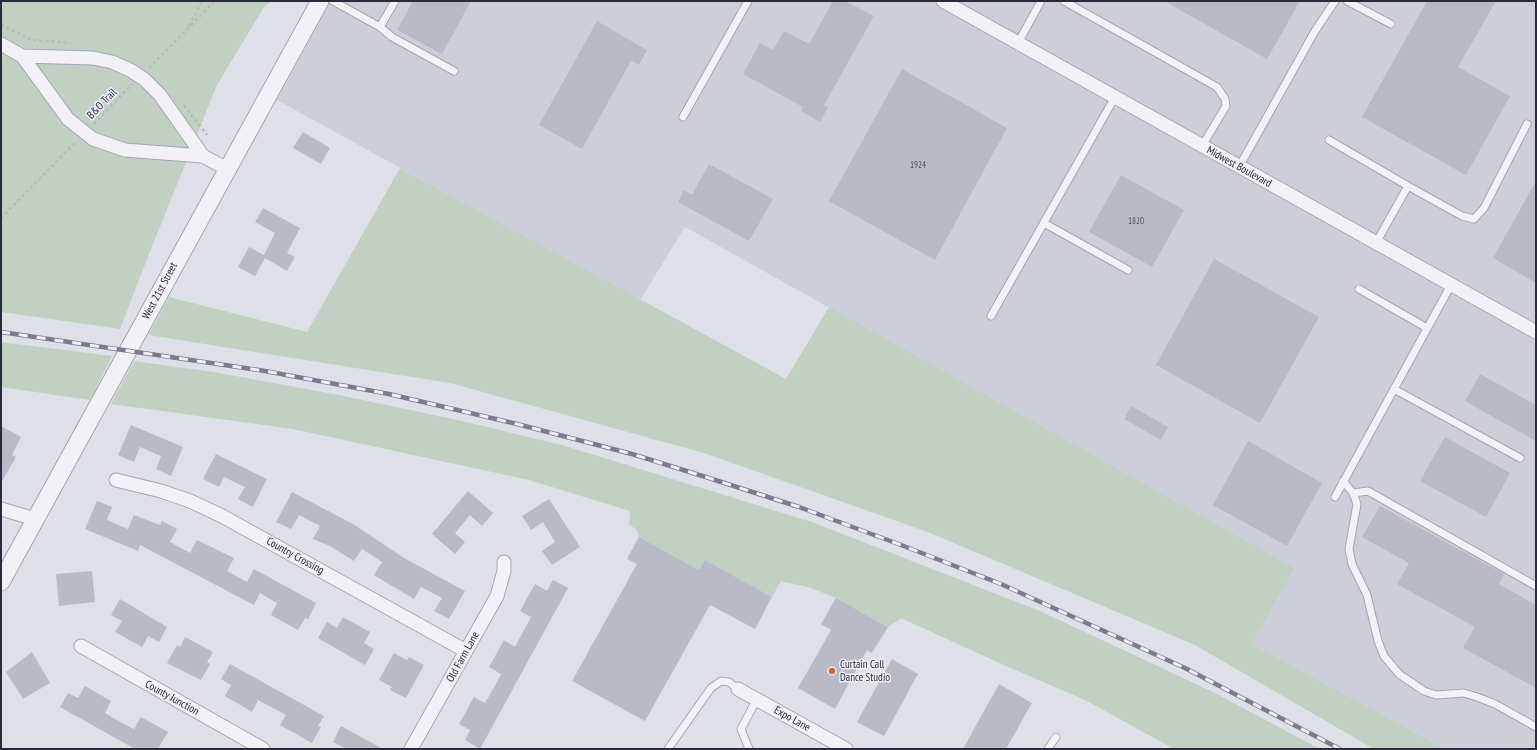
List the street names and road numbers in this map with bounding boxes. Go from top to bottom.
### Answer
street label: B&O Trail [84,86,120,122]
street label: Midwest Boulevard [1204,144,1274,190]
street label: West 21st Street [140,260,180,322]
street label: Country Crossing [264,535,326,577]
street label: Old Farm Lane [444,630,482,684]
street label: County Junction [143,678,201,718]
street label: Expo Lane [772,704,812,734]

